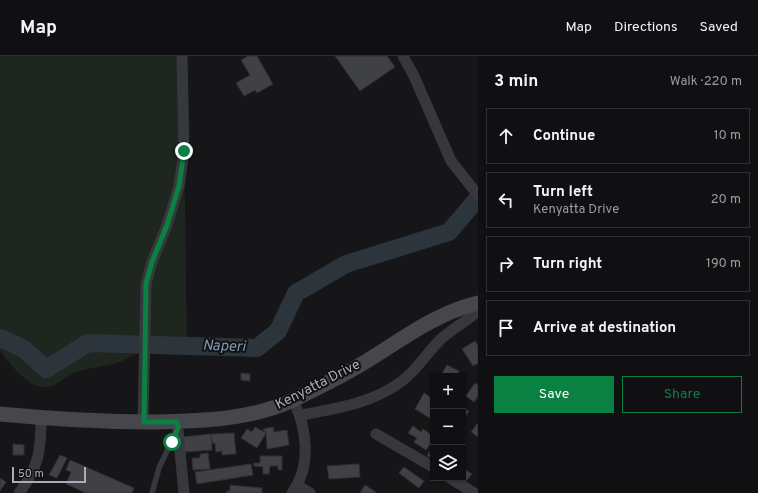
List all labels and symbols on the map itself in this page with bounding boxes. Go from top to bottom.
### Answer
route end [175,142,193,160]
water label: Naperi [202,337,247,357]
street label: Kenyatta Drive [273,356,363,414]
route start [163,433,181,451]
scale bar [12,465,86,484]

